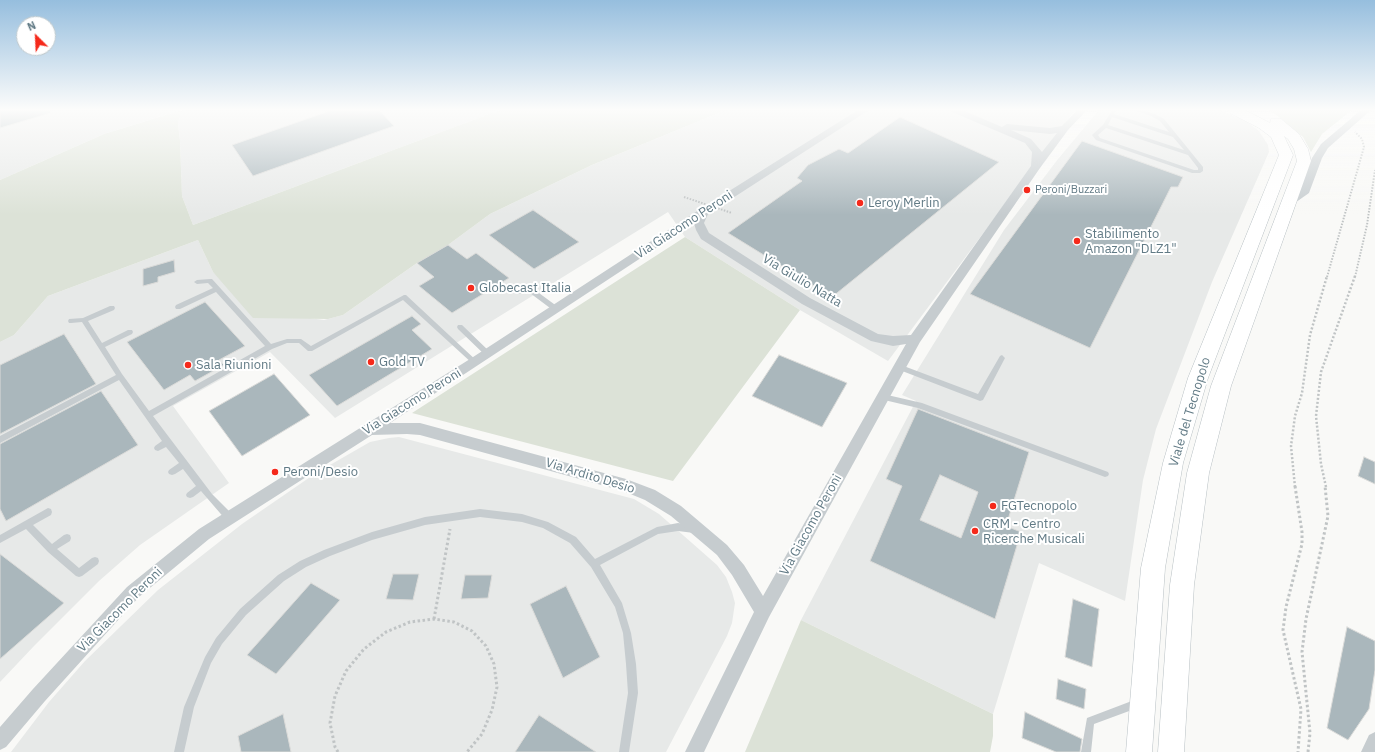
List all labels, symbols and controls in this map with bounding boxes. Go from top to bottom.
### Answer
north arrow [16,16,56,56]
text: N [25,18,38,34]
place label: Peroni/Buzzari [1035,183,1107,197]
marker: Peroni/Buzzari [1022,185,1032,195]
street label: Via Giacomo Peroni [632,188,736,262]
place label: Leroy Merlin [868,195,940,211]
marker: Leroy Merlin [855,198,865,208]
place label: Stabilimento Amazon "DLZ1" [1085,226,1177,257]
marker: Stabilimento Amazon "DLZ1" [1072,236,1082,246]
street label: Via Giulio Natta [759,251,845,311]
place label: Globecast Italia [479,280,571,296]
marker: Globecast Italia [466,283,476,293]
place label: Gold TV [379,354,425,370]
street label: Viale del Tecnopolo [1166,355,1214,469]
place label: Sala Riunioni [196,357,272,373]
marker: Gold TV [366,357,376,367]
marker: Sala Riunioni [183,360,193,370]
street label: Via Giacomo Peroni [360,365,464,439]
street label: Via Ardito Desio [543,455,637,497]
place label: Peroni/Desio [283,464,358,480]
marker: Peroni/Desio [270,467,280,477]
street label: Via Giacomo Peroni [777,472,845,578]
place label: FGTecnopolo [1001,498,1077,514]
marker: FGTecnopolo [988,501,998,511]
place label: CRM - Centro Ricerche Musicali [983,516,1085,547]
marker: CRM - Centro Ricerche Musicali [970,526,980,536]
street label: Via Giacomo Peroni [74,564,166,656]

